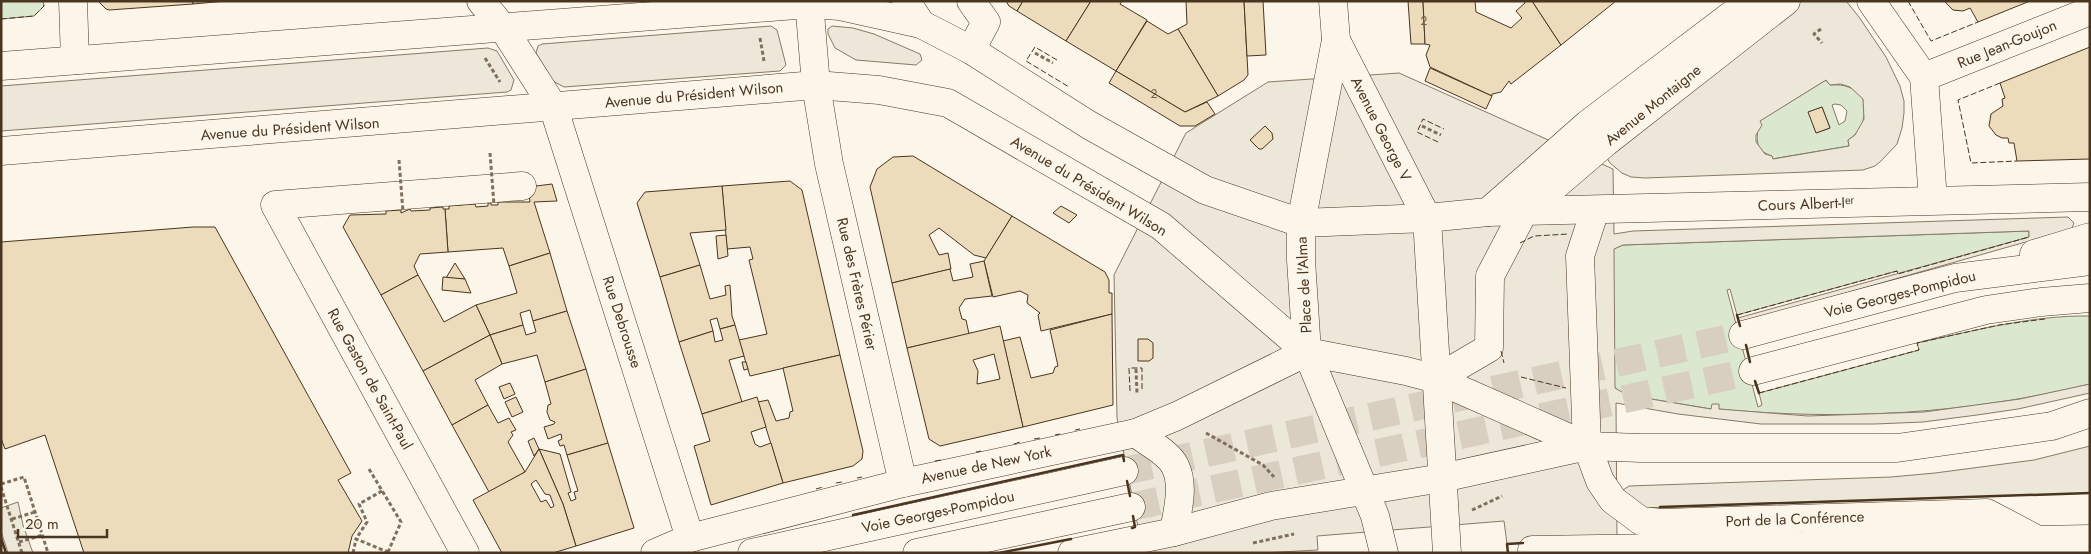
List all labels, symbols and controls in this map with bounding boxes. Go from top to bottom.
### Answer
house number: 2 [1421,12,1428,30]
street label: Rue Jean-Goujon [1954,14,2060,74]
street label: Avenue Montaigne [1600,59,1706,151]
street label: Avenue George V [1345,73,1417,185]
street label: Avenue du Président Wilson [604,76,784,114]
house number: 2 [1151,85,1158,103]
street label: Avenue du Président Wilson [200,112,380,146]
street label: Avenue du Président Wilson [1007,130,1171,242]
street label: Cours Albert-Iᵉʳ [1757,191,1855,217]
street label: Rue des Frères Périer [831,215,883,353]
street label: Place de l'Alma [1290,236,1318,334]
street label: Voie Georges-Pompidou [1822,264,1978,324]
street label: Rue Debrousse [597,273,647,371]
street label: Rue Gaston de Saint-Paul [322,304,418,454]
street label: Avenue de New York [919,440,1054,490]
street label: Voie Georges-Pompidou [860,485,1016,539]
scale bar [18,506,106,538]
street label: Port de la Conférence [1725,506,1865,532]
text: 20 m [25,513,59,535]

